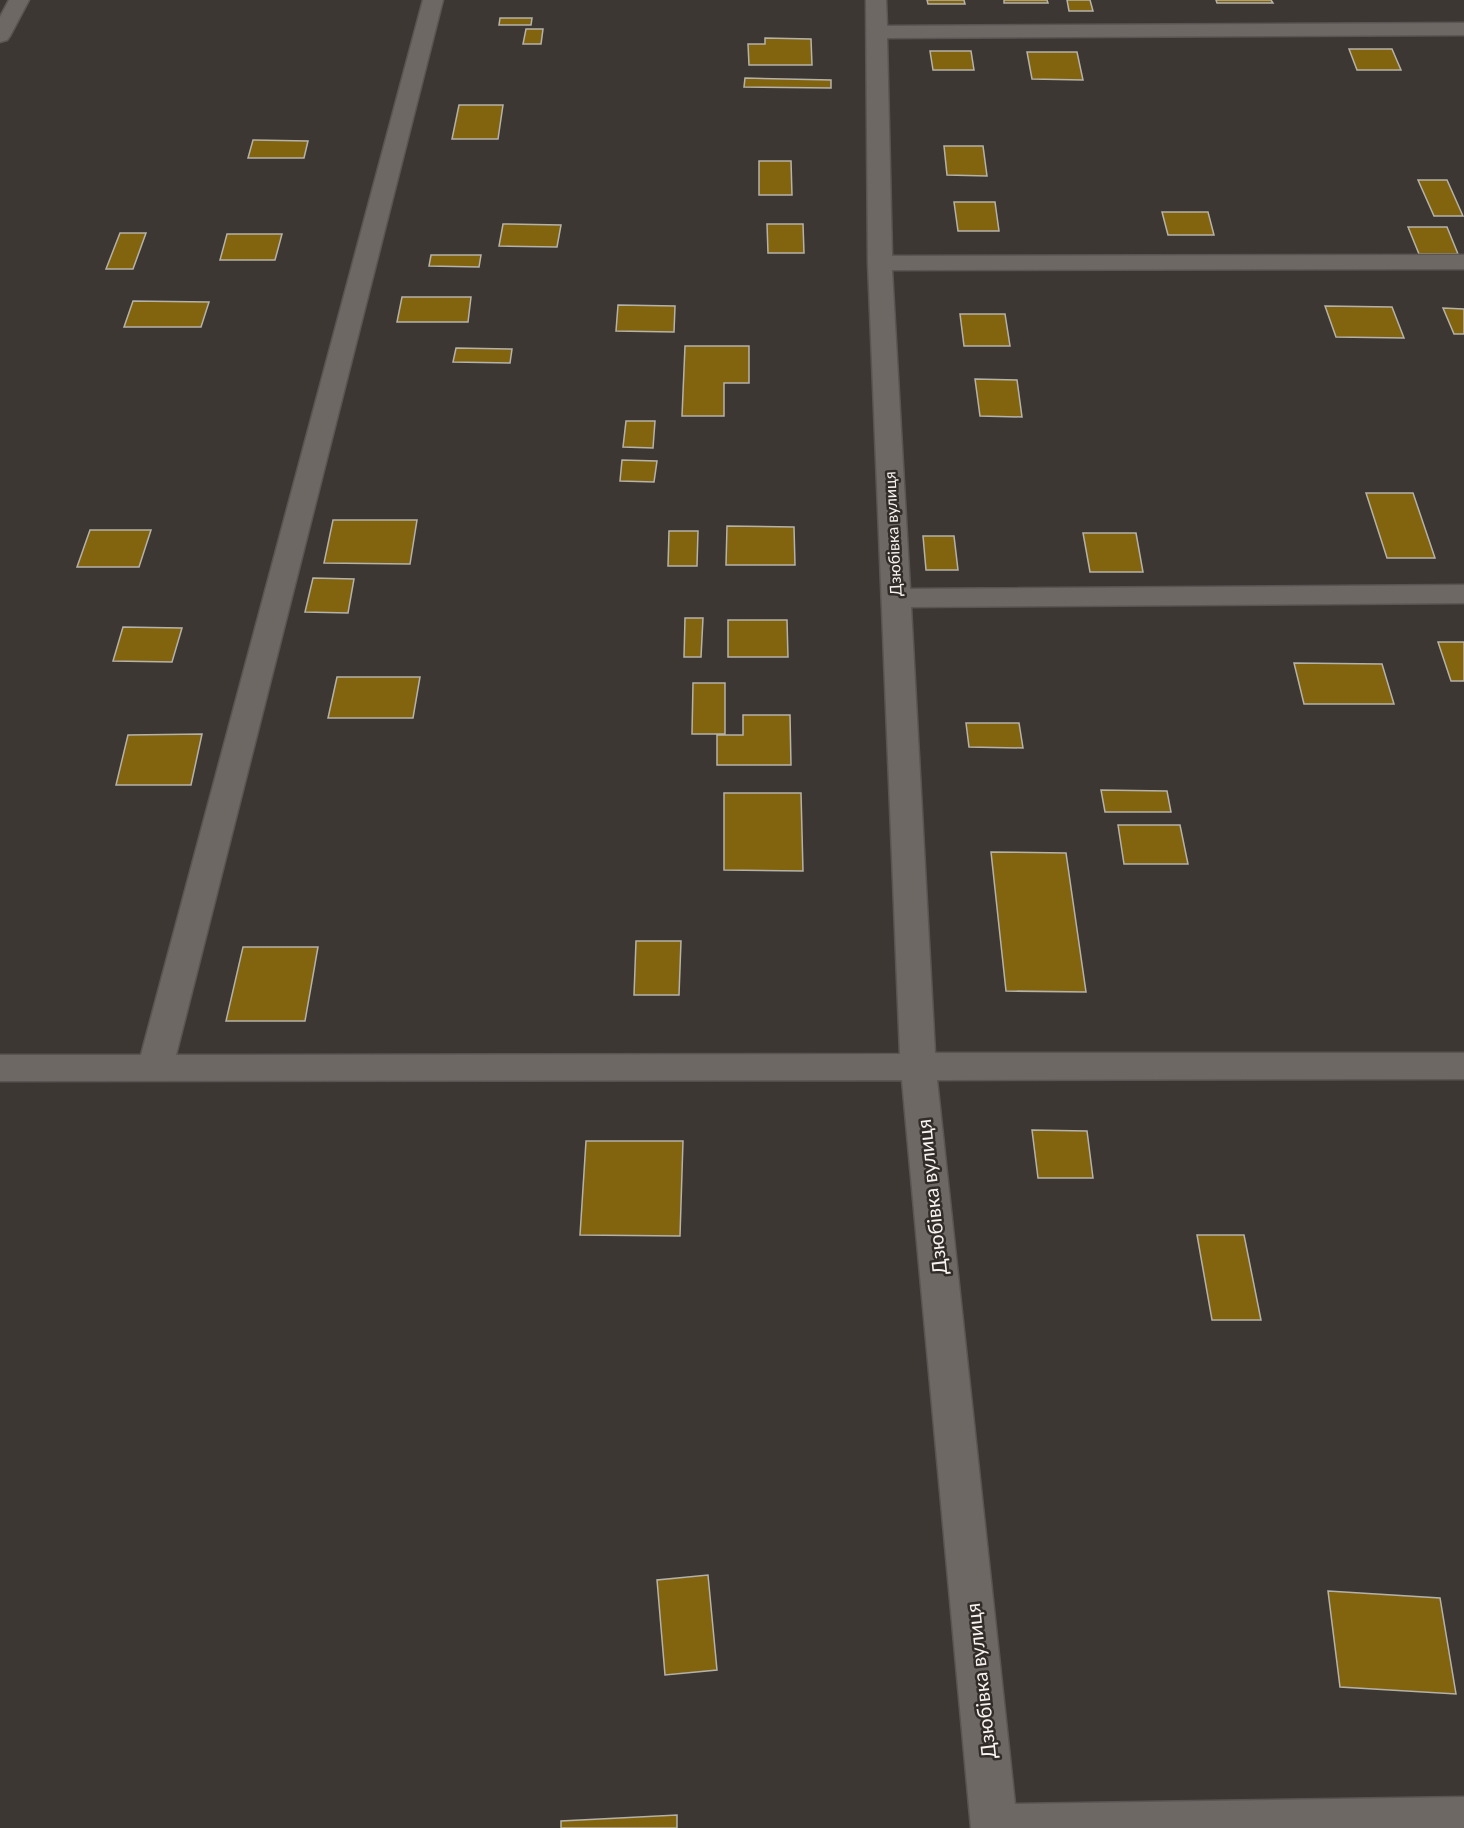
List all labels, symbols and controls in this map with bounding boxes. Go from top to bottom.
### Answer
street label: Дзюбівка вулиця [879,471,905,597]
street label: Дзюбівка вулиця [911,1118,951,1276]
street label: Дзюбівка вулиця [960,1602,1000,1760]

